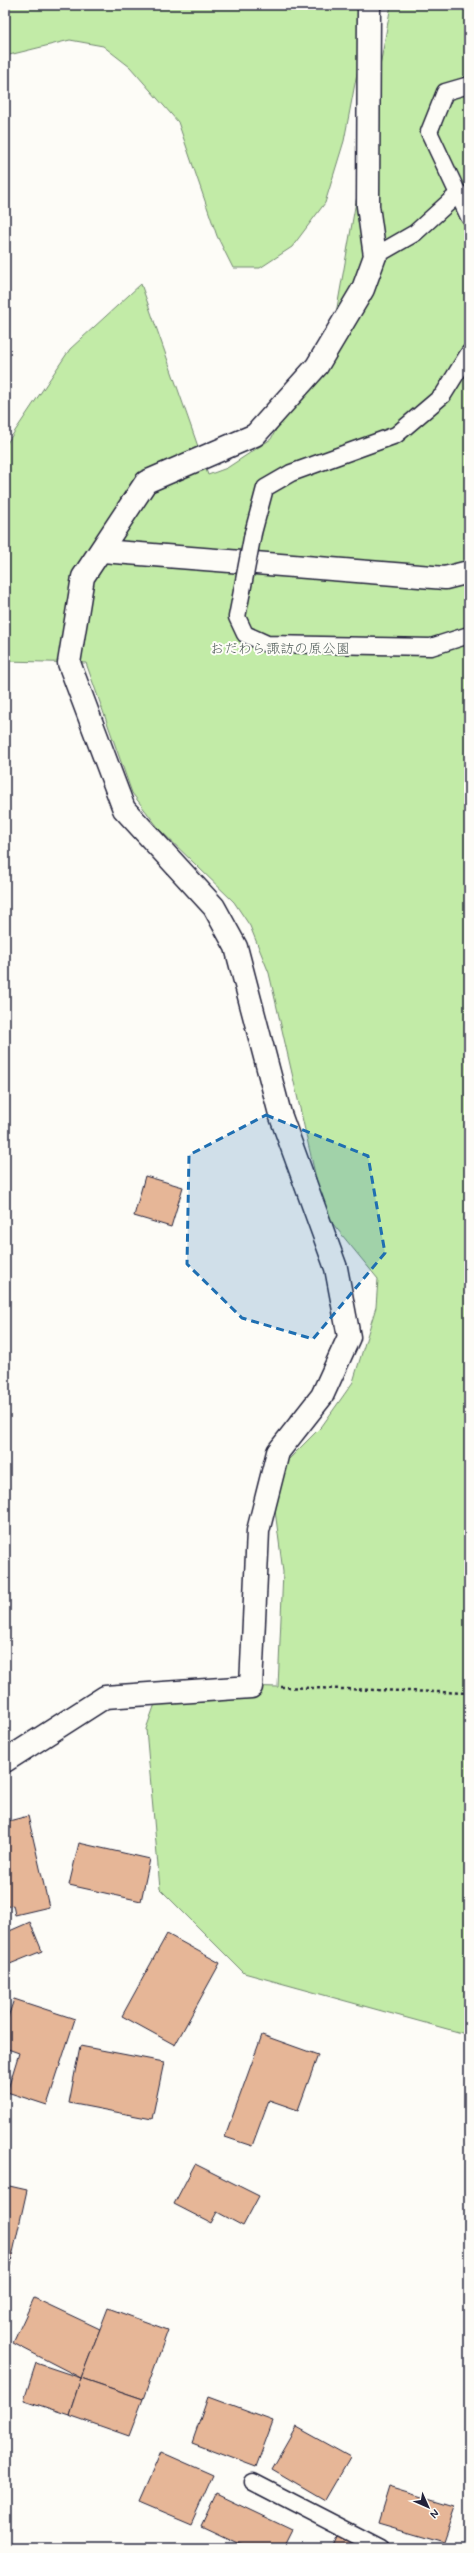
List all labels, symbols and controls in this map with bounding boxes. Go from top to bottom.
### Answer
park label: おだわら諏訪の原公園 [210,640,350,658]
north arrow [408,2487,448,2527]
text: N [427,2506,442,2521]

